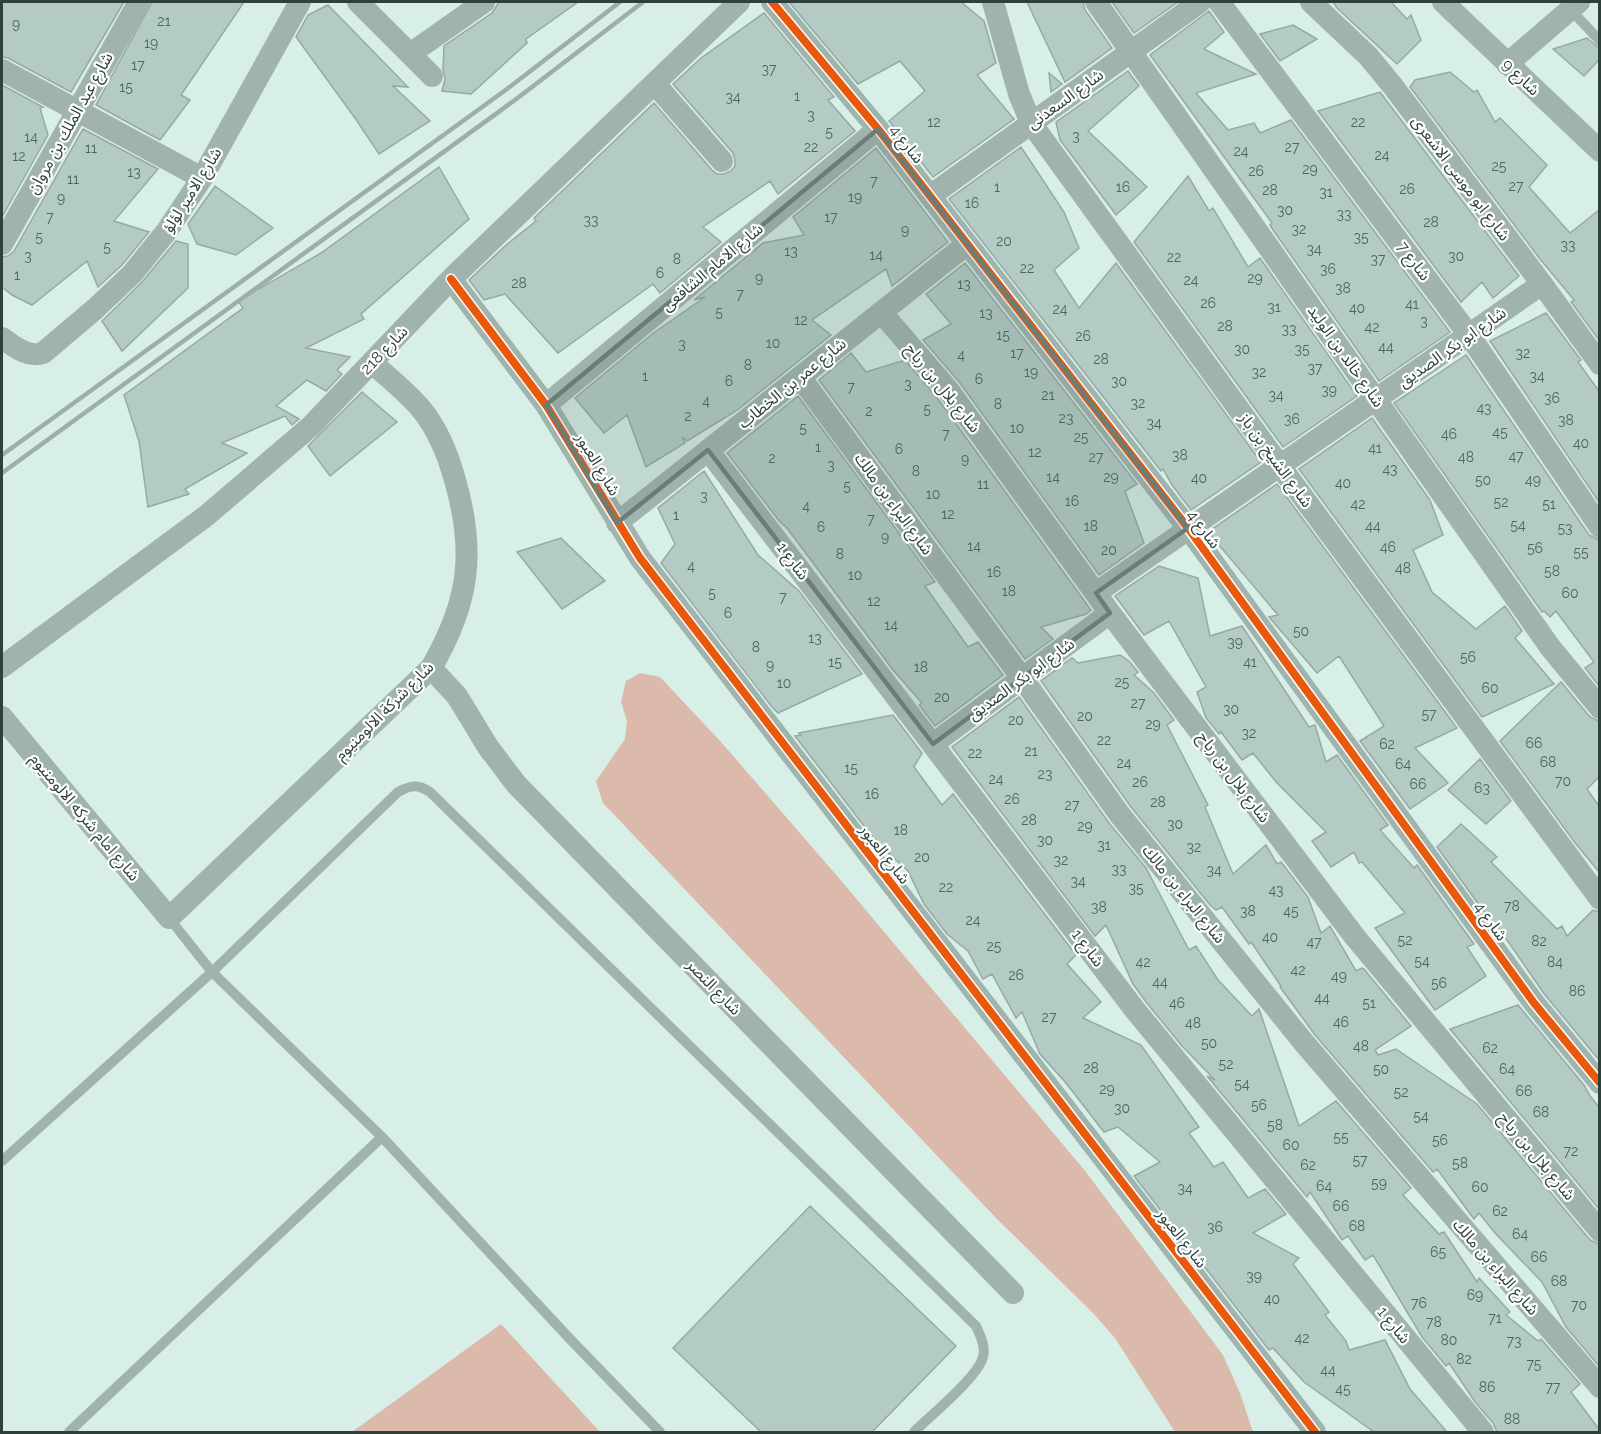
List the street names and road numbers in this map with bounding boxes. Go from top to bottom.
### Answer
street label: شارع عبد الملك بن مروان [23,49,119,199]
street label: شارع 9 [1496,55,1544,102]
street label: شارع السعدنى [1023,65,1109,135]
street label: شارع ابو موسى الاشعرى [1405,112,1514,246]
street label: شارع 4 [884,121,928,169]
street label: شارع الامير لؤلؤ [158,144,228,238]
street label: شارع الامام الشافعى [657,219,769,317]
street label: شارع 7 [1391,238,1435,286]
street label: شارع خالد بن الوليد [1301,301,1388,412]
street label: شارع ابو بكر الصديق [1394,303,1511,394]
street label: شارع 218 [356,322,414,380]
street label: شارع عمر بن الخطاب [734,334,852,435]
street label: شارع بلال بن رباح [899,340,985,438]
street label: شارع الشيخ بن باز [1232,408,1317,513]
street label: شارع العبور [569,428,624,501]
street label: شارع البراء بن مالك [848,449,937,560]
street label: شارع 4 [1181,506,1225,554]
street label: شارع 1 [770,538,813,585]
street label: شارع ابو بكر الصديق [964,634,1080,727]
street label: شارع شركة الالومنيوم [331,658,439,766]
street label: شارع بلال بن رباح [1191,728,1274,828]
street label: شارع امام شركه الالومنيوم [24,749,144,887]
street label: شارع العبور [853,820,914,889]
street label: شارع البراء بن مالك [1136,841,1230,949]
street label: شارع 4 [1468,898,1512,946]
street label: شارع 1 [1065,925,1108,972]
street label: شارع النصر [680,954,745,1021]
street label: شارع بلال بن رباح [1492,1108,1579,1206]
street label: شارع العبور [1150,1204,1211,1273]
street label: شارع البراء بن مالك [1447,1215,1543,1321]
street label: شارع 1 [1371,1303,1415,1349]

